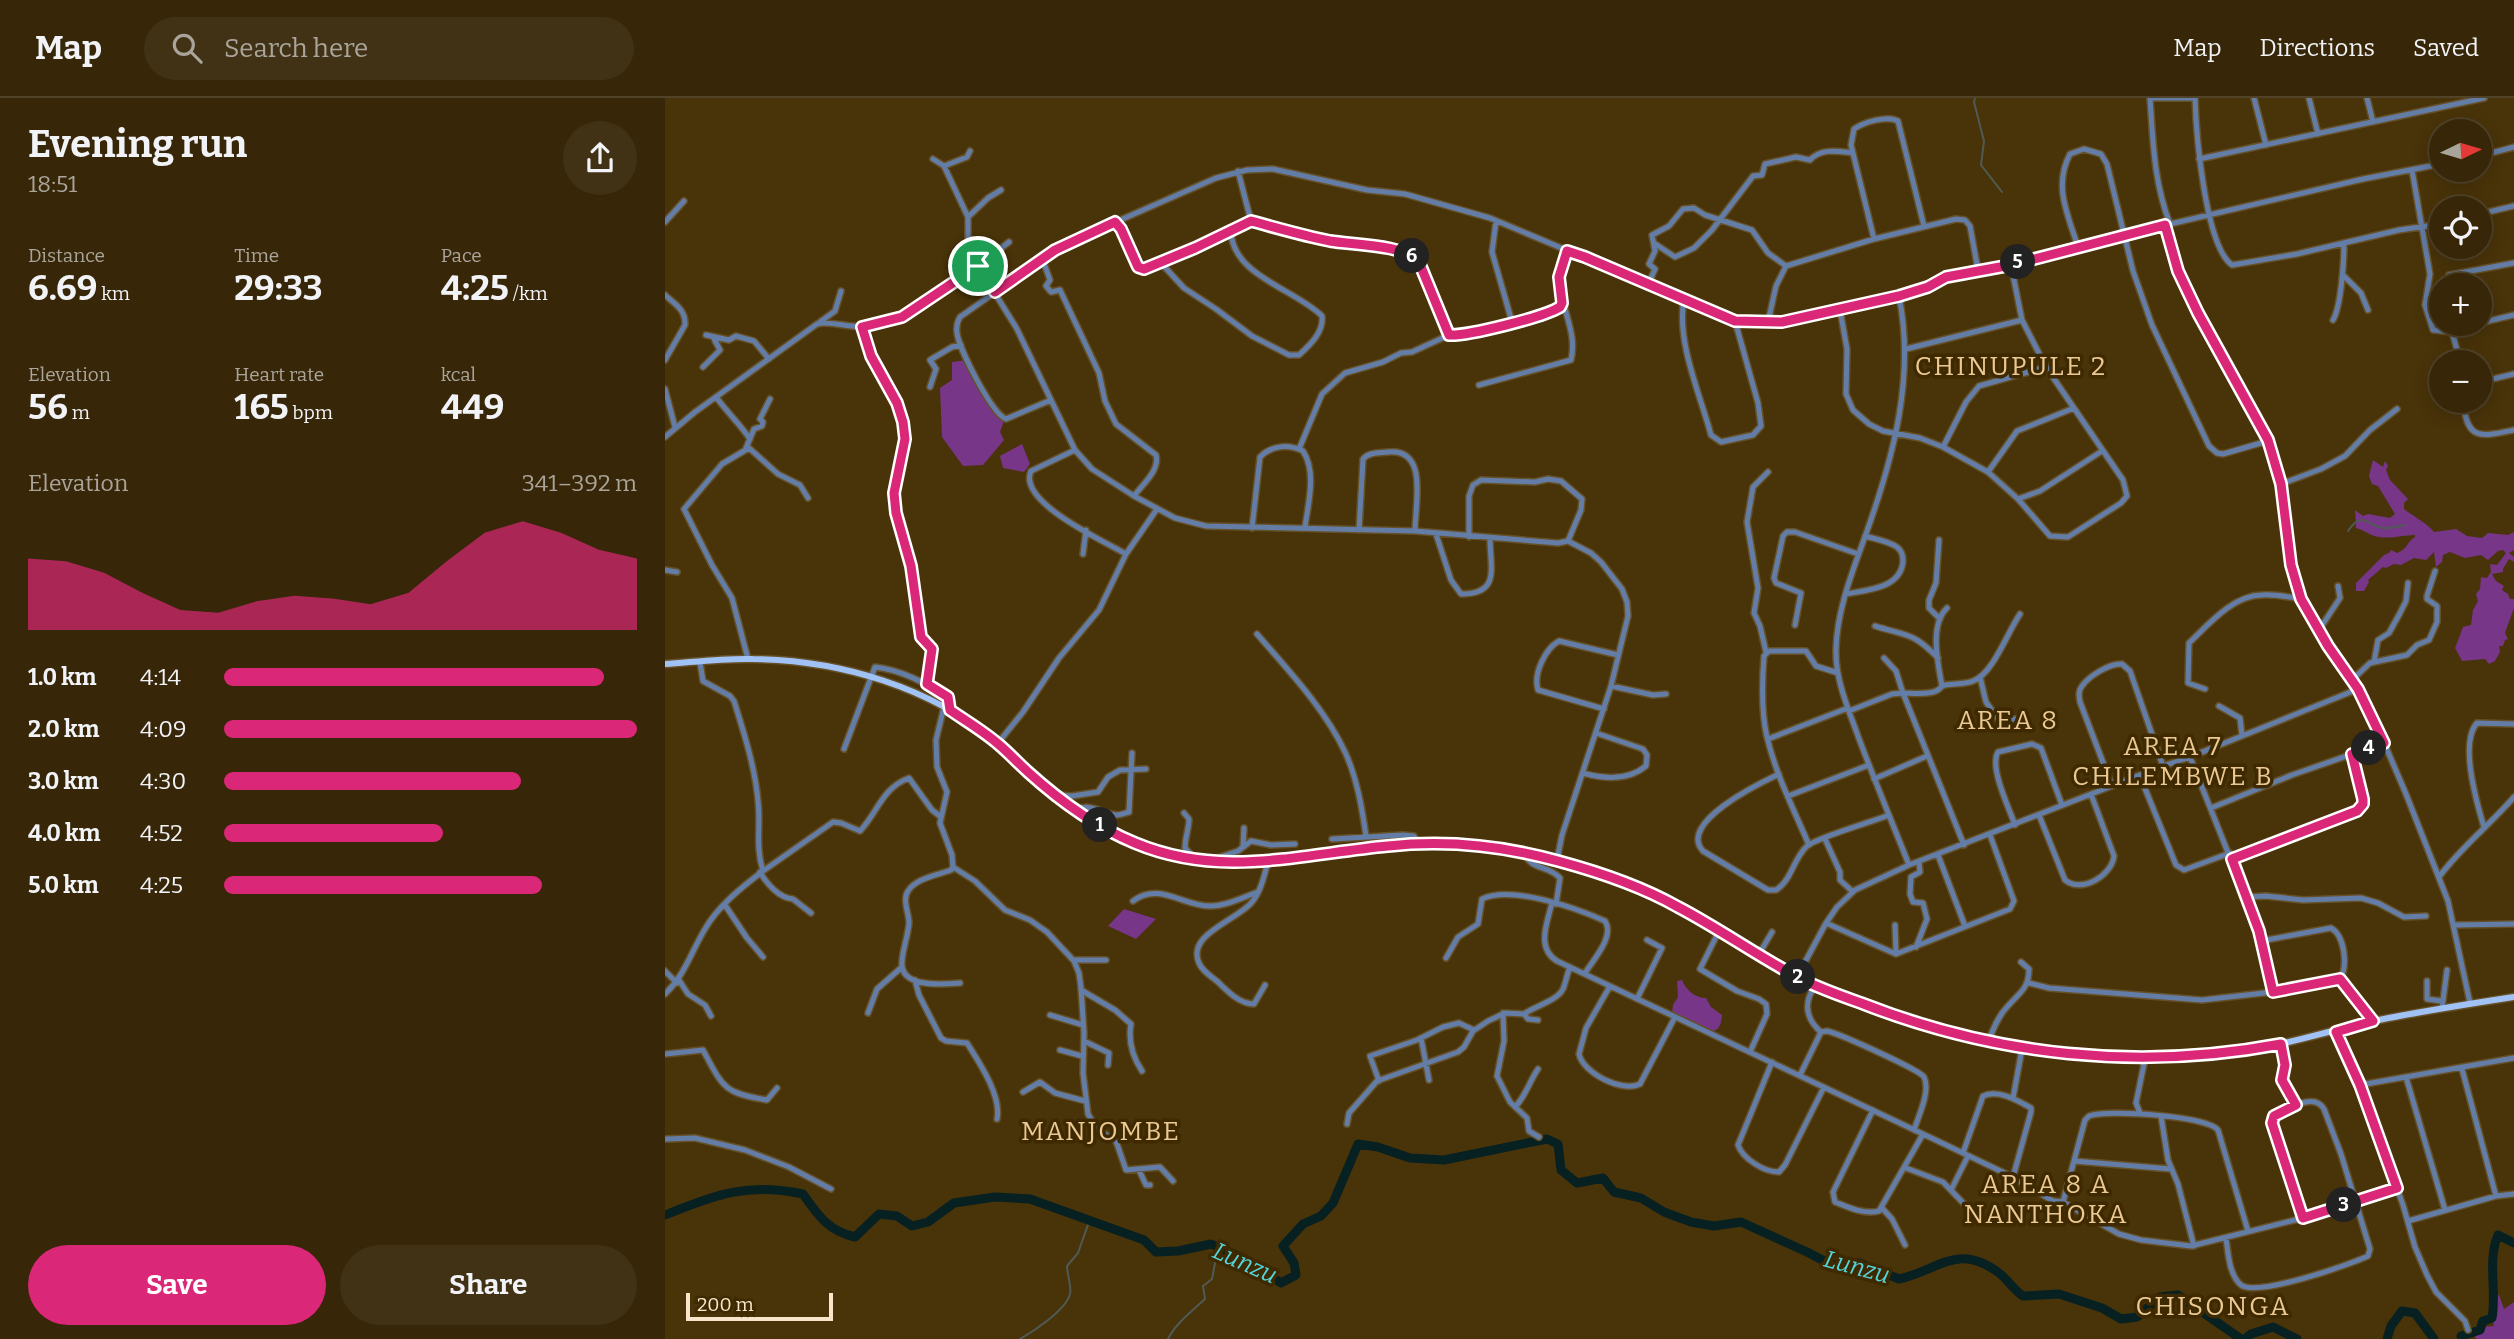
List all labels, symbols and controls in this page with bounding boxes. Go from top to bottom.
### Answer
search box [144,17,634,80]
text: Map [35,28,102,68]
icon: search [168,29,206,67]
text: Search here [224,33,368,64]
text: Map [2173,34,2222,62]
text: Directions [2260,34,2375,62]
text: Saved [2413,34,2479,62]
north arrow [2429,119,2492,182]
map controls [2429,119,2492,413]
text: Evening run [28,121,247,167]
button: share [563,121,637,195]
text: 18:51 [28,170,77,198]
button: locate [2429,196,2492,259]
pin [948,236,1008,296]
pin: 6 [1395,238,1429,274]
text: Distance [28,244,105,267]
text: Time [234,244,279,267]
text: Pace [441,244,482,267]
text: 6 [1406,244,1417,267]
pin: 5 [2001,244,2035,280]
icon: arrive [959,247,997,285]
text: 5 [2012,250,2023,273]
text: 6.69 [28,267,97,309]
text: 29:33 [234,267,323,309]
text: 4:25 [441,267,509,309]
button: + [2429,273,2492,336]
text: km [97,282,130,305]
text: /km [509,282,548,305]
button: − [2429,350,2492,413]
district label: CHINUPULE 2 [1915,351,2107,382]
text: Elevation [28,363,111,386]
text: Heart rate [234,363,324,386]
text: kcal [441,363,476,386]
text: 56 [28,386,68,428]
text: 165 [234,386,289,428]
text: 449 [441,386,504,428]
text: m [68,401,90,424]
text: bpm [289,401,333,424]
text: Elevation [28,469,128,497]
text: 341–392 m [522,469,637,497]
text: 1.0 km [28,663,97,691]
text: 4:14 [140,663,181,691]
district label: AREA 8 [1957,705,2059,736]
text: 2.0 km [28,715,99,743]
text: 4:09 [140,715,187,743]
pin: 4 [2351,730,2387,766]
district label: AREA 7 CHILEMBWE B [2072,731,2274,792]
text: 4 [2363,736,2374,759]
text: 3.0 km [28,767,99,795]
text: 4:30 [140,767,186,795]
pin: 1 [1083,808,1117,842]
text: 1 [1095,813,1104,836]
text: 4.0 km [28,819,100,847]
text: 4:52 [140,819,183,847]
text: 5.0 km [28,871,99,899]
text: 4:25 [140,871,183,899]
pin: 2 [1781,960,1815,994]
text: 2 [1792,965,1803,988]
district label: MANJOMBE [1021,1116,1181,1147]
district label: AREA 8 A NANTHOKA [1964,1169,2128,1230]
pin: 3 [2327,1188,2361,1222]
text: 3 [2338,1193,2349,1216]
water label: Lunzu [1209,1237,1281,1289]
button: Save [28,1245,326,1325]
button: Share [340,1245,637,1325]
water label: Lunzu [1821,1245,1893,1289]
scale bar [686,1290,833,1322]
district label: CHISONGA [2135,1291,2291,1322]
text: 200 m [697,1293,754,1316]

